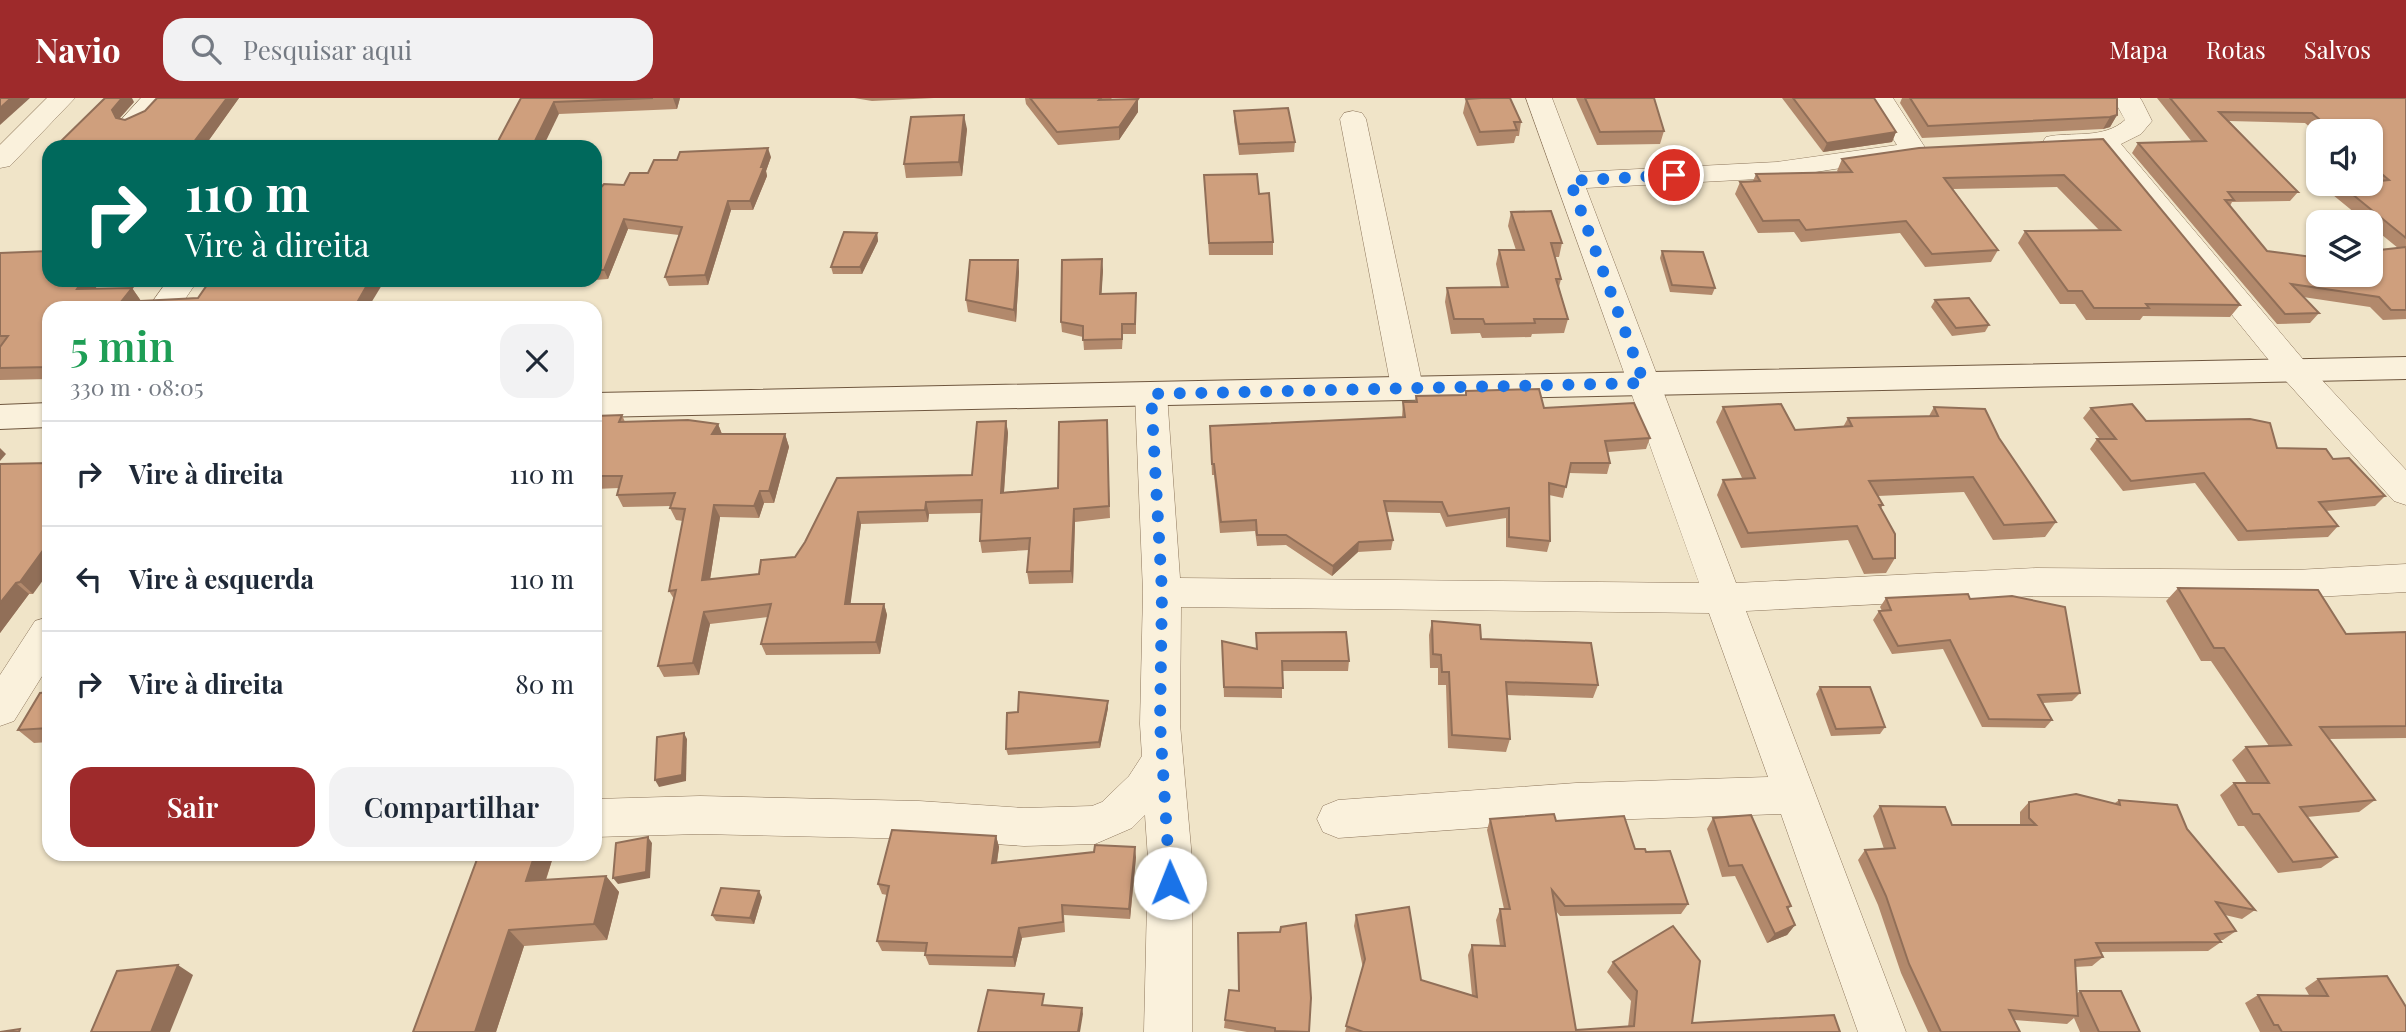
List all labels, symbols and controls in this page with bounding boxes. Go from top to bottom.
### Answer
search box [163,18,653,81]
text: Navio [35,27,121,71]
icon: search [187,30,225,68]
text: Pesquisar aqui [243,32,412,67]
text: Mapa [2109,33,2168,65]
text: Rotas [2206,33,2266,65]
text: Salvos [2304,33,2371,65]
map controls [2306,119,2383,287]
button: sound [2306,119,2383,196]
pin [1644,145,1704,205]
icon: arrive [1655,156,1693,194]
text: 110 m [185,159,310,224]
icon: right [70,168,161,259]
button: layers [2306,210,2383,287]
text: Vire à direita [185,222,369,265]
text: 5 min [70,317,174,373]
button: close [500,324,574,398]
text: 330 m · 08:05 [70,371,203,402]
icon: right [70,455,108,493]
text: Vire à direita [129,456,284,491]
text: 110 m [510,456,574,491]
icon: left [70,560,108,598]
text: Vire à esquerda [129,561,314,596]
text: 110 m [510,561,574,596]
icon: right [70,665,108,703]
text: Vire à direita [129,666,284,701]
text: 80 m [515,666,574,701]
button: Sair [70,767,315,847]
button: Compartilhar [329,767,574,847]
position arrow [1133,846,1207,920]

